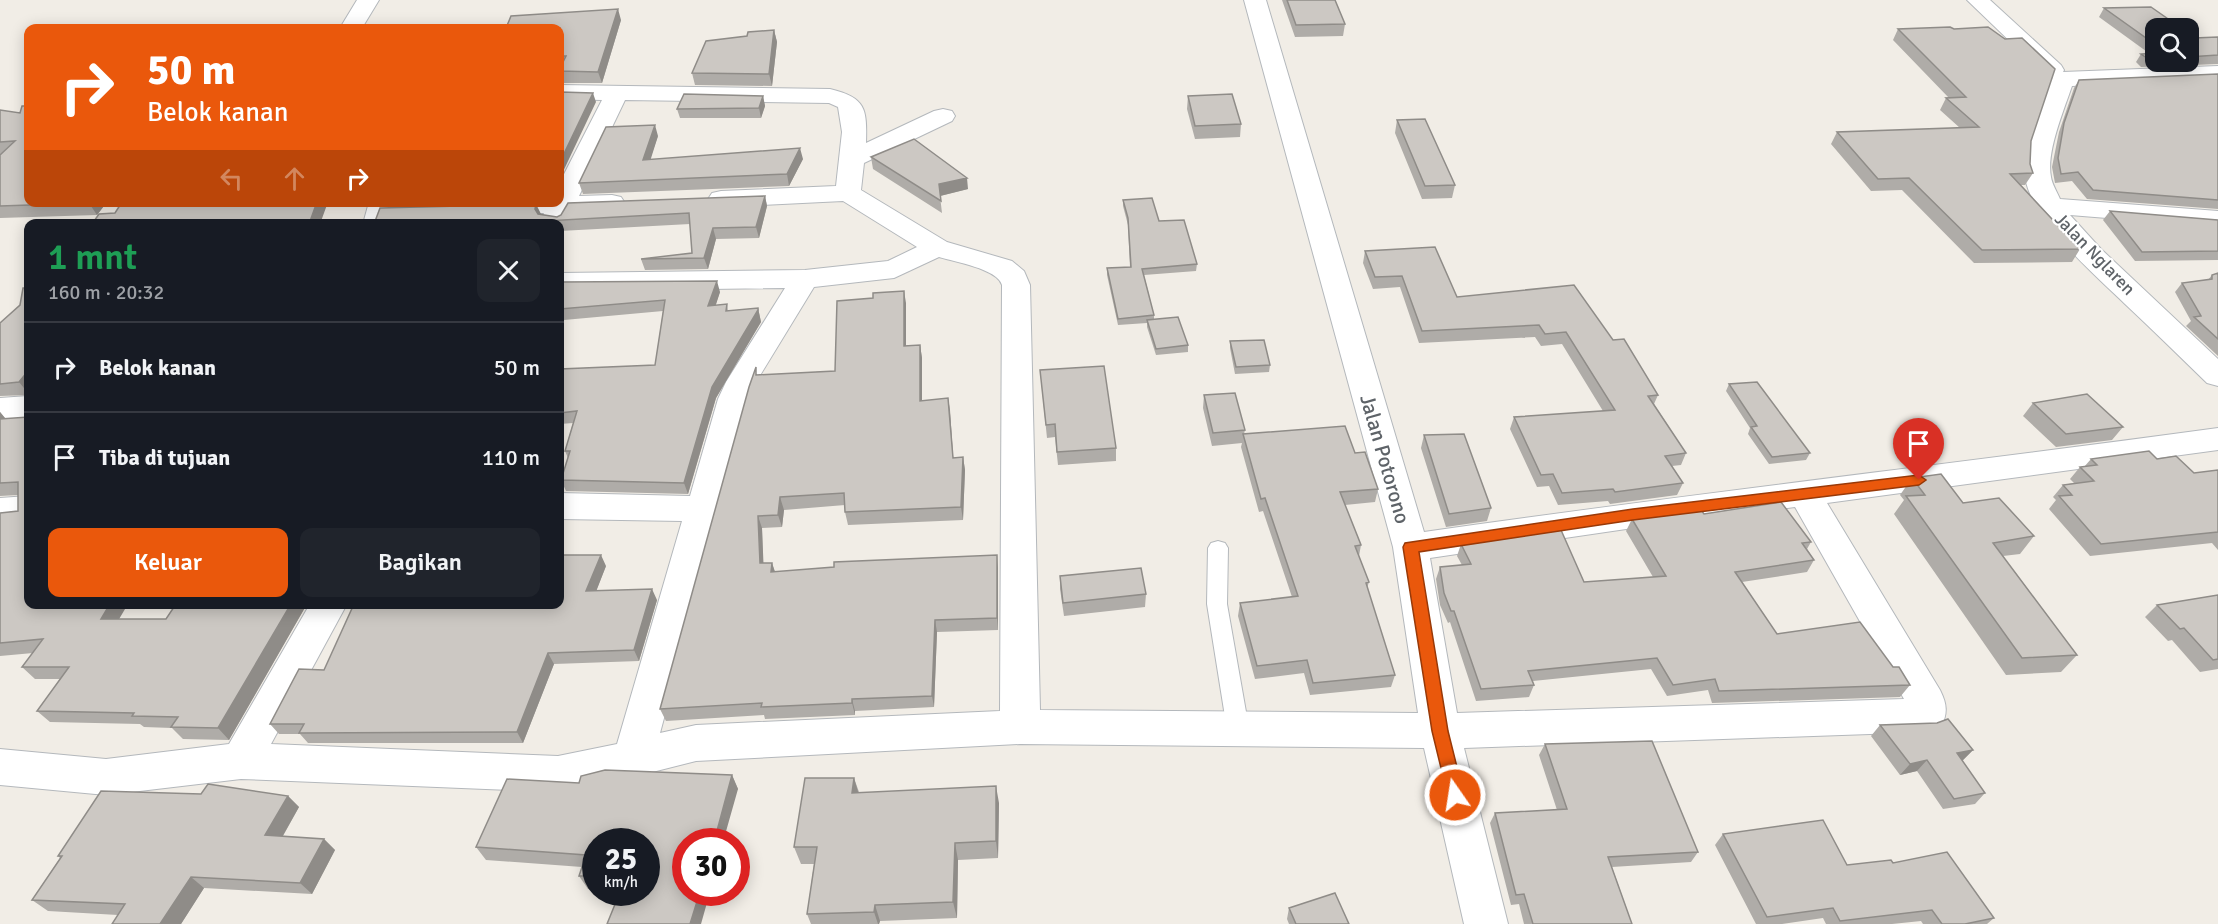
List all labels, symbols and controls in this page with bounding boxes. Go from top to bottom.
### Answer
map controls [2145,18,2199,72]
button: search [2145,18,2199,72]
text: 50 m [147,45,236,96]
icon: right [48,48,126,126]
text: Belok kanan [147,96,288,129]
icon: left [215,162,248,195]
icon: ahead [278,162,311,195]
icon: right [341,162,374,195]
street label: Jalan Nglaren [2050,208,2140,300]
text: 1 mnt [48,235,137,280]
button: close [477,239,540,302]
text: 160 m · 20:32 [48,280,164,305]
icon: right [48,351,81,384]
text: Belok kanan [99,354,216,381]
text: 50 m [494,354,540,381]
street label: Jalan Potorono [1354,391,1416,527]
pin [1893,418,1944,480]
icon: arrive [1902,427,1935,460]
icon: arrive [48,441,81,474]
text: Tiba di tujuan [99,444,230,471]
text: 110 m [482,444,540,471]
button: Keluar [48,528,288,597]
button: Bagikan [300,528,540,597]
position arrow [1423,763,1487,827]
speed limit sign: 30 [672,828,750,906]
text: 25 [605,841,637,878]
text: km/h [604,873,638,891]

